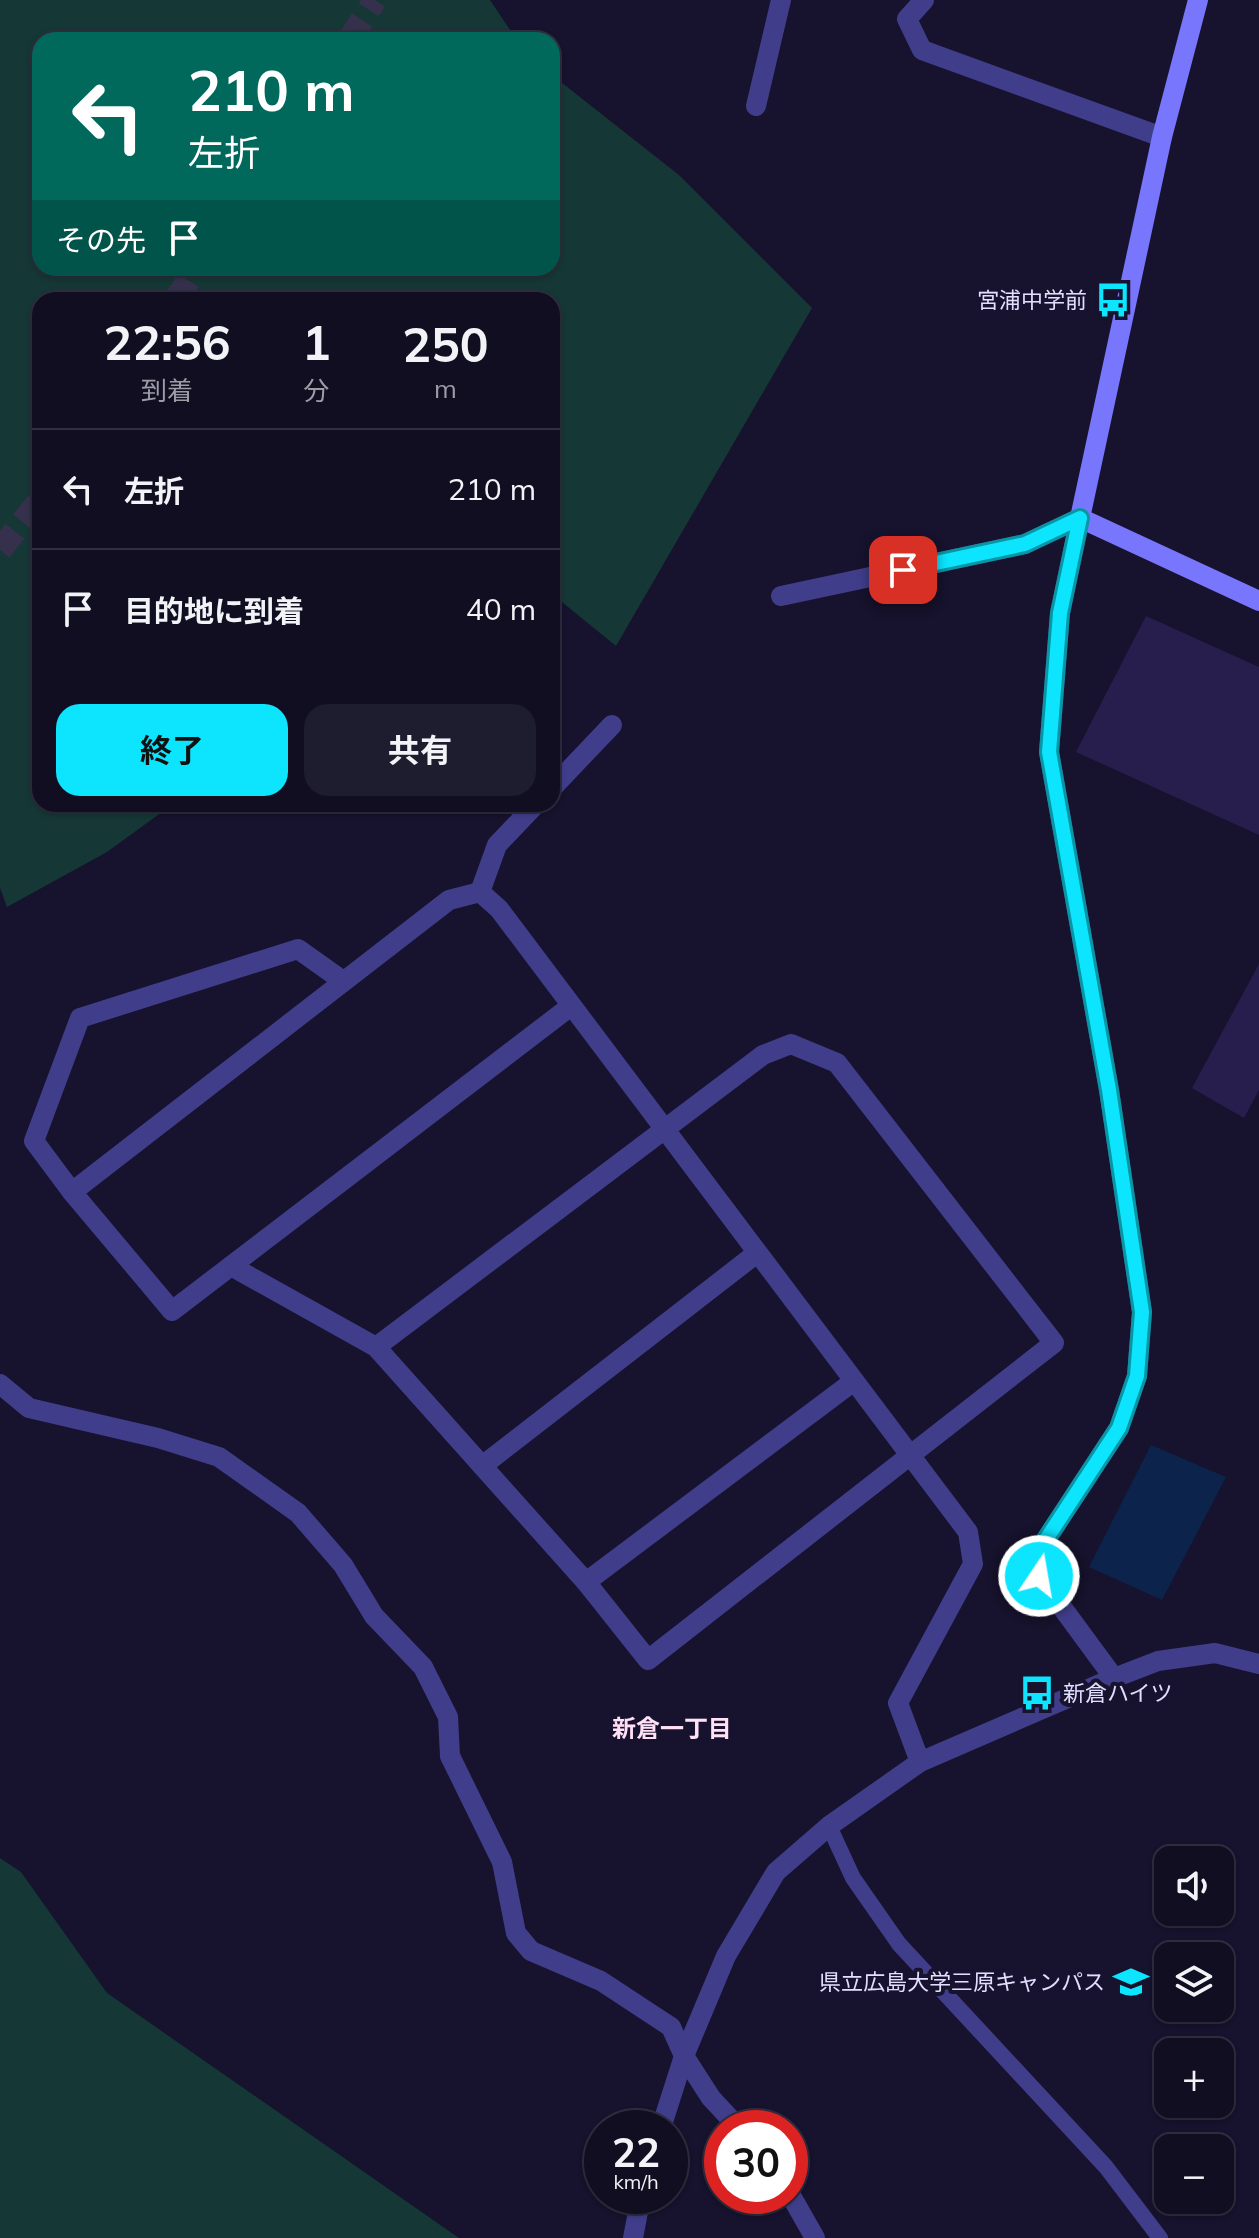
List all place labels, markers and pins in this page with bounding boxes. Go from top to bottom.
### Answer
bus stop icon: 宮浦中学前 [1094,281,1132,319]
place label: 宮浦中学前 [977,286,1087,314]
pin [869,536,937,604]
bus stop icon: 新倉ハイツ [1018,1674,1056,1712]
place label: 新倉ハイツ [1063,1679,1173,1707]
school or university icon: 県立広島大学三原キャンパス [1112,1963,1150,2001]
place label: 県立広島大学三原キャンパス [819,1968,1105,1996]

